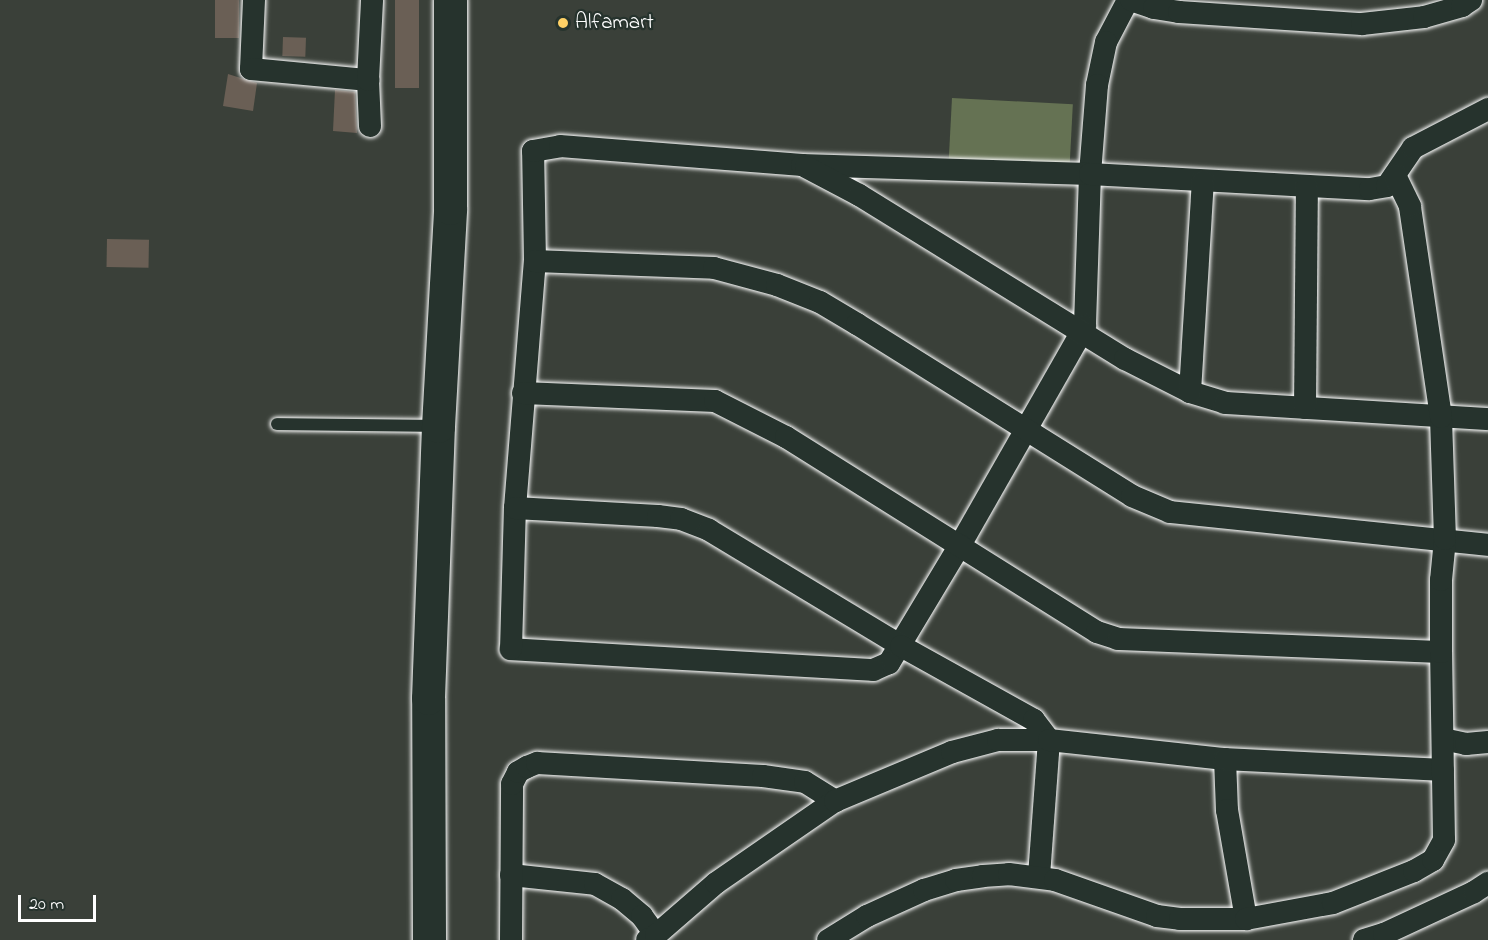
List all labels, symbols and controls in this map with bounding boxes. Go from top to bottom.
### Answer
place label: Alfamart [575,10,654,36]
marker: Alfamart [556,16,570,30]
scale bar [21,883,99,921]
text: 20 m [29,892,64,918]

